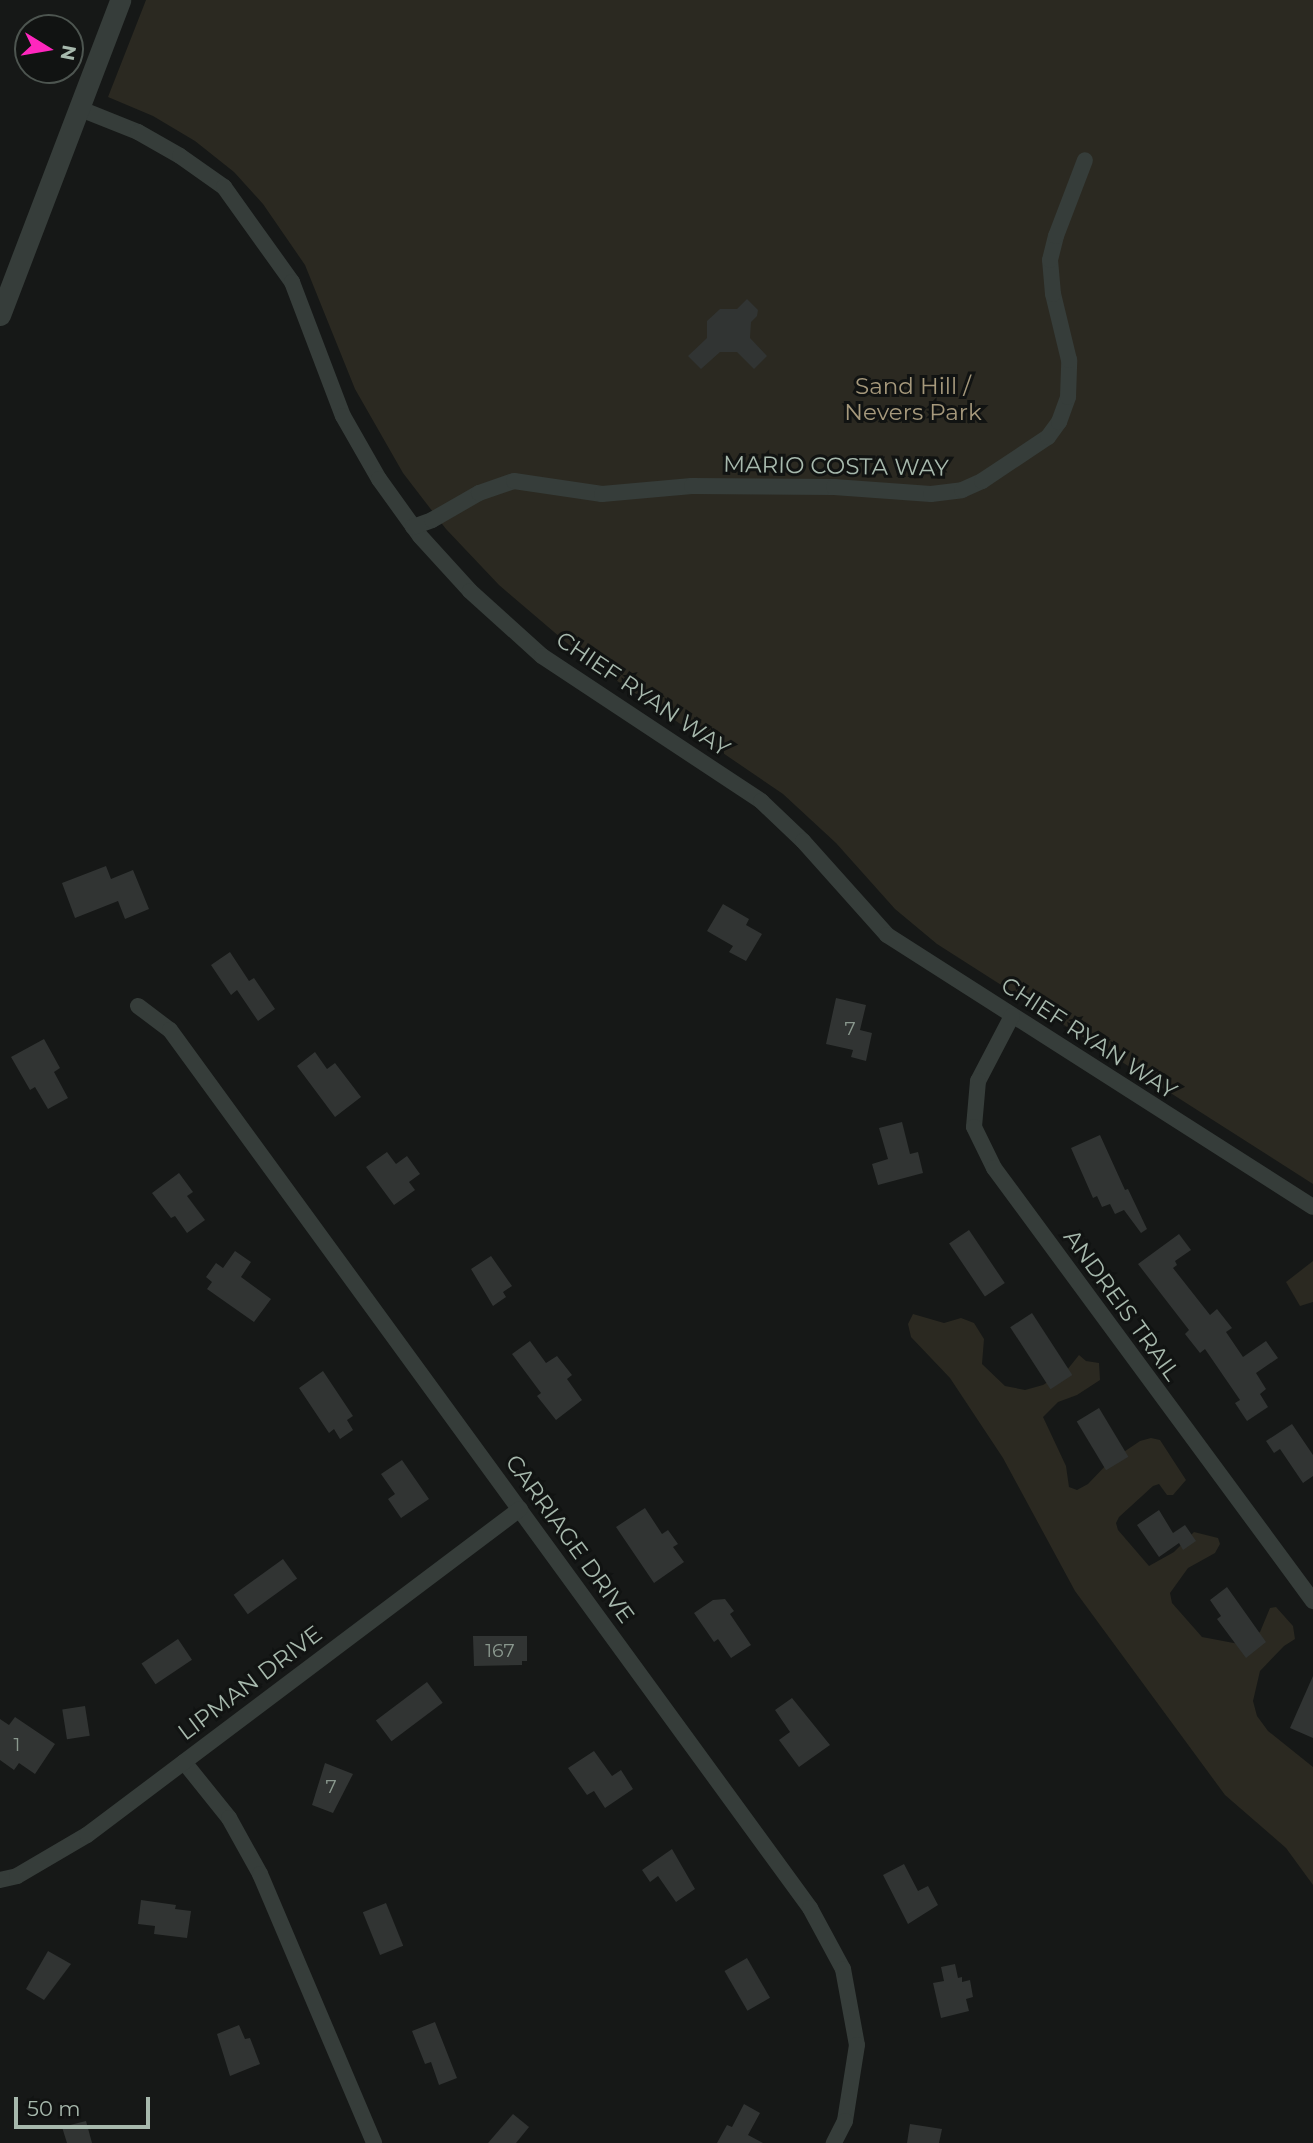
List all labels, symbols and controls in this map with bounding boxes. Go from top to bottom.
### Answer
north arrow [14,14,84,84]
text: N [55,43,81,62]
park label: Sand Hill / Nevers Park [844,372,982,426]
street label: MARIO COSTA WAY [723,450,949,482]
street label: CHIEF RYAN WAY [551,626,735,762]
street label: CHIEF RYAN WAY [996,971,1182,1105]
house number: 7 [844,1018,856,1040]
street label: ANDREIS TRAIL [1058,1224,1186,1386]
street label: CARRIAGE DRIVE [500,1449,640,1629]
street label: LIPMAN DRIVE [173,1620,327,1746]
house number: 167 [485,1640,515,1662]
house number: 1 [14,1734,20,1756]
house number: 7 [325,1776,337,1798]
scale bar [18,2084,154,2128]
text: 50 m [27,2096,81,2121]

